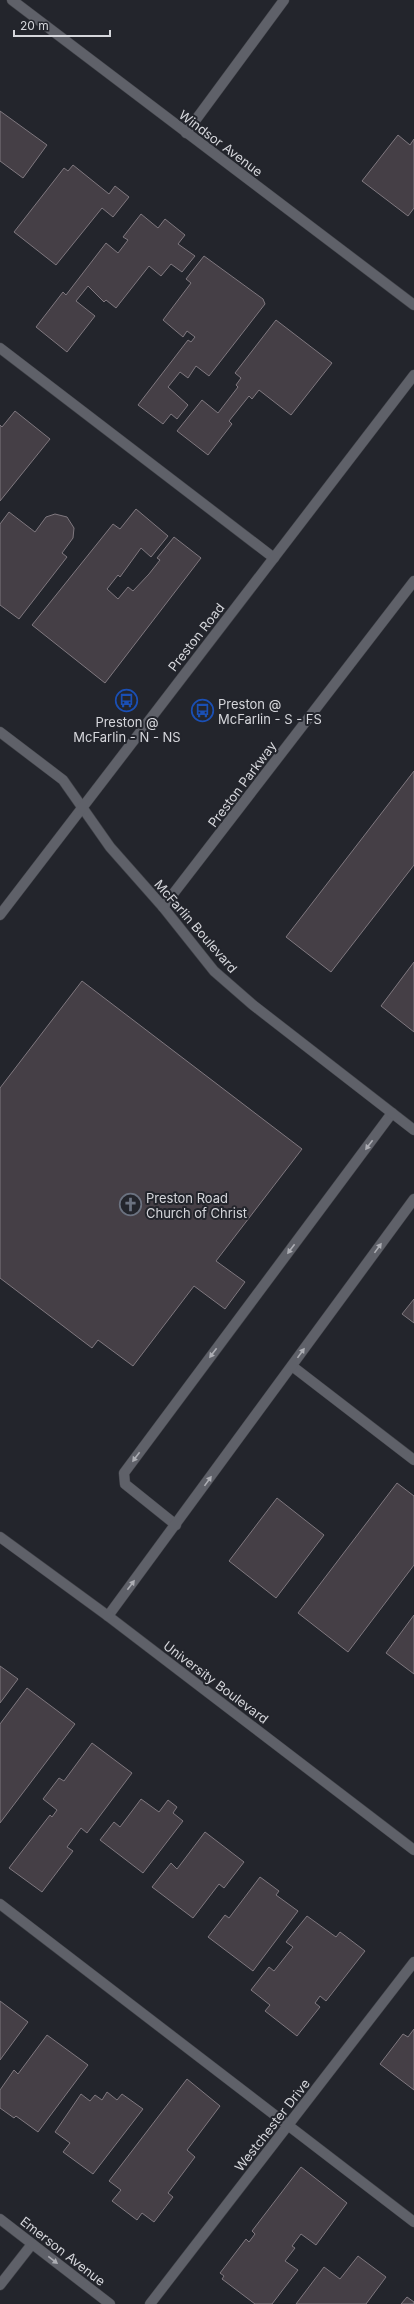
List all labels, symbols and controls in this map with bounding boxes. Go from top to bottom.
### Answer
scale bar [14,12,110,38]
text: 20 m [20,18,49,33]
street label: Windsor Avenue [176,106,266,180]
street label: Preston Road [164,600,228,674]
bus stop icon: Preston @ McFarlin - N - NS [114,687,140,713]
place label: Preston @ McFarlin - S - FS [218,696,322,727]
bus stop icon: Preston @ McFarlin - S - FS [190,698,216,724]
place label: Preston @ McFarlin - N - NS [73,714,181,745]
street label: Preston Parkway [204,738,280,830]
street label: McFarlin Boulevard [151,876,241,976]
one-way arrow [365,1139,373,1150]
place label: Preston Road Church of Christ [146,1190,247,1221]
church icon: Preston Road Church of Christ [117,1192,143,1218]
one-way arrow [374,1242,382,1253]
one-way arrow [287,1243,295,1254]
one-way arrow [209,1348,217,1358]
one-way arrow [297,1348,305,1358]
one-way arrow [131,1452,140,1463]
one-way arrow [204,1475,212,1486]
one-way arrow [127,1580,135,1590]
street label: University Boulevard [160,1637,272,1727]
street label: Westchester Drive [231,2076,313,2174]
street label: Emerson Avenue [17,2213,109,2289]
one-way arrow [48,2256,59,2265]

